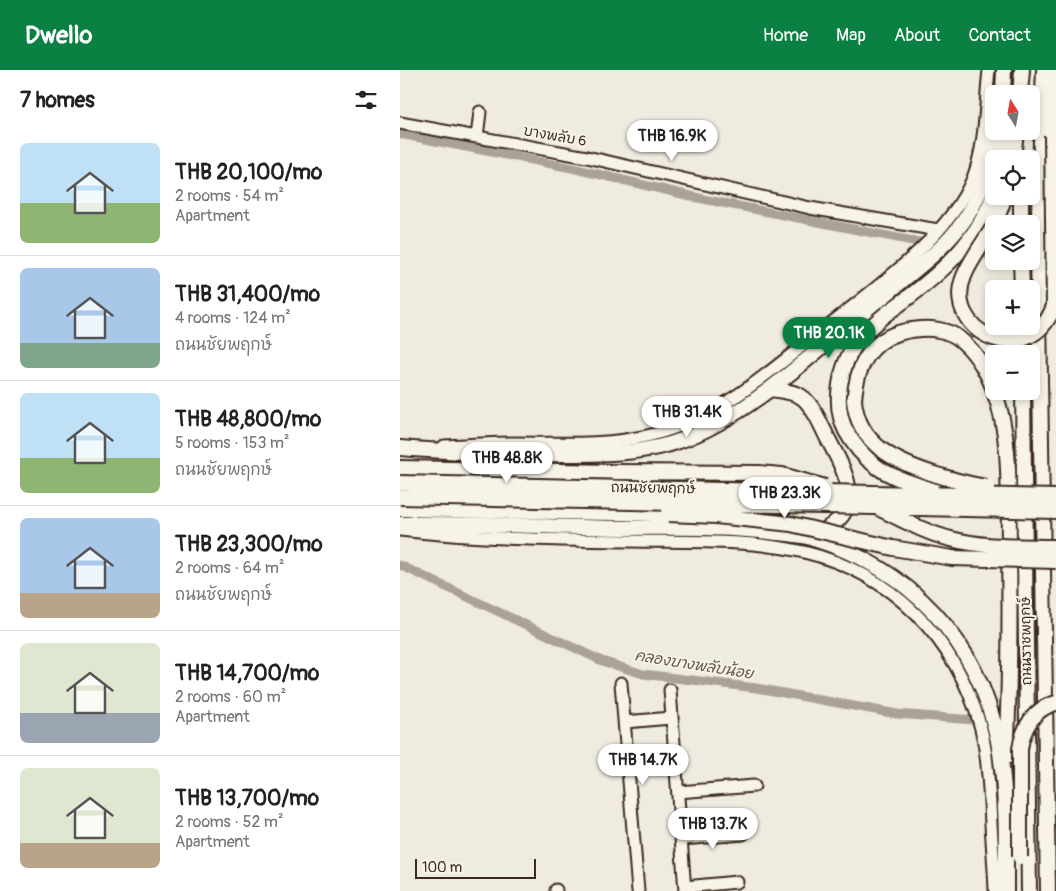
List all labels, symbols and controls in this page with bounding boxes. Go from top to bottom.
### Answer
text: Dwello [25,21,92,50]
text: Home [763,24,808,47]
text: Map [836,24,866,47]
text: About [894,24,940,47]
text: Contact [968,24,1031,47]
north arrow [985,85,1040,140]
map controls [985,85,1040,400]
icon: filters [352,86,380,114]
text: 7 homes [20,87,95,114]
pin: THB 16.9K [615,119,729,162]
street label: บางพลับ 6 [522,122,588,150]
text: THB 16.9K [638,126,706,146]
button: locate [985,150,1040,205]
text: THB 20,100/mo [175,159,322,186]
icon: home [60,163,120,223]
text: 2 rooms · 54 m² [175,186,284,206]
text: Apartment [175,206,250,226]
button: layers [985,215,1040,270]
button: + [985,280,1040,335]
text: THB 31,400/mo [175,281,320,308]
icon: home [60,288,120,348]
text: 4 rooms · 124 m² [175,308,291,328]
pin: THB 20.1K [772,316,886,359]
text: THB 20.1K [794,323,864,343]
text: ถนนชัยพฤกษ์ [175,335,272,355]
button: − [985,345,1040,400]
pin: THB 31.4K [630,396,744,438]
text: THB 31.4K [652,402,722,422]
text: THB 48,800/mo [175,406,321,433]
icon: home [60,413,120,473]
text: 5 rooms · 153 m² [175,433,290,453]
pin: THB 48.8K [450,442,564,484]
text: THB 48.8K [472,448,542,468]
text: ถนนชัยพฤกษ์ [175,460,272,480]
pin: THB 23.3K [728,476,842,519]
street label: ถนนชัยพฤกษ์ [611,478,696,497]
text: THB 23.3K [749,483,821,503]
text: THB 23,300/mo [175,531,322,558]
icon: home [60,538,120,598]
text: 2 rooms · 64 m² [175,558,285,578]
text: ถนนชัยพฤกษ์ [175,585,272,605]
street label: ถนนราชพฤกษ์ [1016,596,1035,685]
water label: คลองบางพลับน้อย [633,645,756,684]
text: THB 14,700/mo [175,660,319,687]
icon: home [60,663,120,723]
text: 2 rooms · 60 m² [175,687,286,707]
text: Apartment [175,707,250,727]
pin: THB 14.7K [586,744,700,786]
text: THB 14.7K [609,750,677,770]
text: THB 13,700/mo [175,785,319,812]
icon: home [60,788,120,848]
pin: THB 13.7K [656,808,770,850]
text: 2 rooms · 52 m² [175,812,284,832]
text: THB 13.7K [679,814,747,834]
text: Apartment [175,832,250,852]
scale bar [415,856,536,879]
text: 100 m [422,859,462,876]

